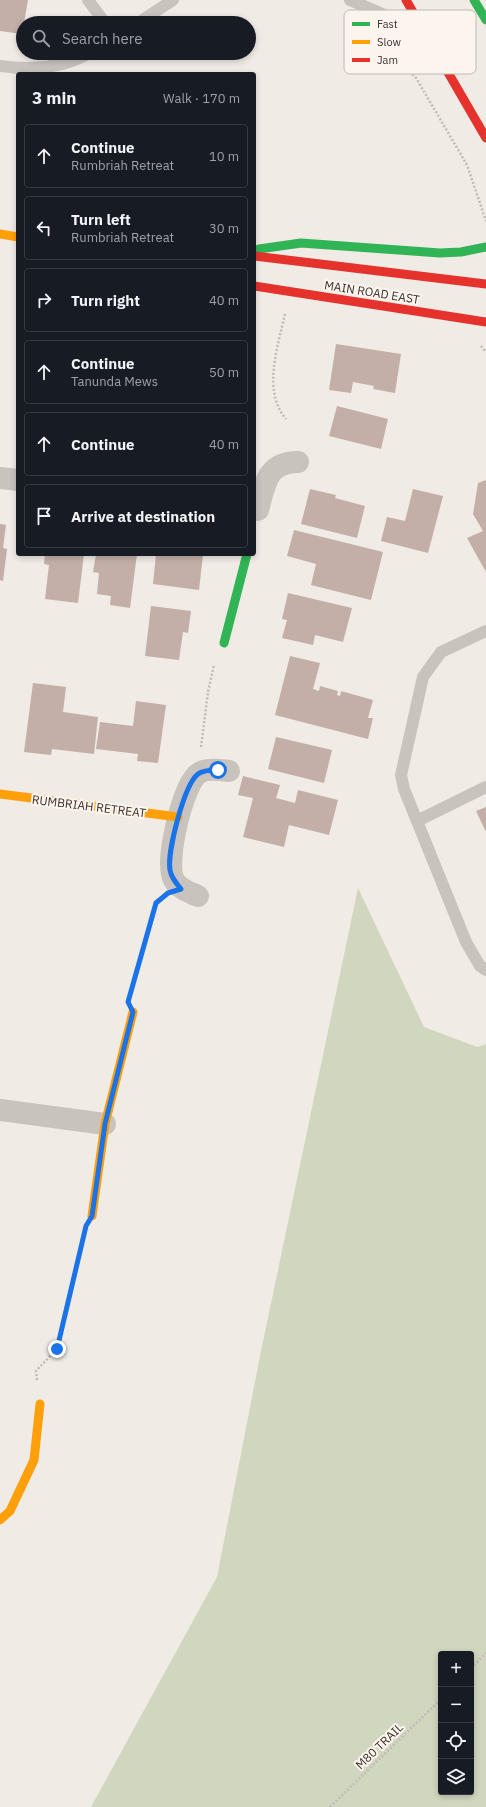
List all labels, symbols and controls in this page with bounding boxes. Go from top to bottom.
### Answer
legend [344,10,476,74]
search box [16,16,256,60]
text: Fast [377,17,398,31]
icon: search [30,27,52,49]
text: Search here [62,29,142,48]
text: Slow [377,35,401,49]
text: Jam [377,53,398,67]
text: 3 min [32,87,76,109]
text: Walk · 170 m [163,90,240,107]
text: Continue [71,138,135,157]
icon: ahead [33,145,55,167]
text: 10 m [209,148,239,165]
text: Rumbriah Retreat [71,157,174,174]
text: Turn left [71,210,131,229]
icon: left [33,217,55,239]
text: 30 m [209,220,239,237]
text: Rumbriah Retreat [71,229,174,246]
street label: MAIN ROAD EAST [323,277,421,307]
icon: right [33,289,55,311]
text: Turn right [71,291,140,310]
text: 40 m [209,292,239,309]
text: Continue [71,354,135,373]
icon: ahead [33,361,55,383]
text: 50 m [209,364,239,381]
text: Tanunda Mews [71,373,158,390]
icon: ahead [33,433,55,455]
text: Continue [71,435,135,454]
text: 40 m [209,436,239,453]
icon: arrive [33,505,55,527]
text: Arrive at destination [71,507,215,526]
route start [209,761,227,779]
street label: RUMBRIAH RETREAT [31,792,147,820]
route end [48,1340,66,1358]
map controls [438,1651,474,1795]
button: + [438,1651,474,1687]
button: − [438,1687,474,1723]
street label: M80 TRAIL [352,1720,406,1772]
button: locate [438,1723,474,1759]
button: layers [438,1759,474,1795]

